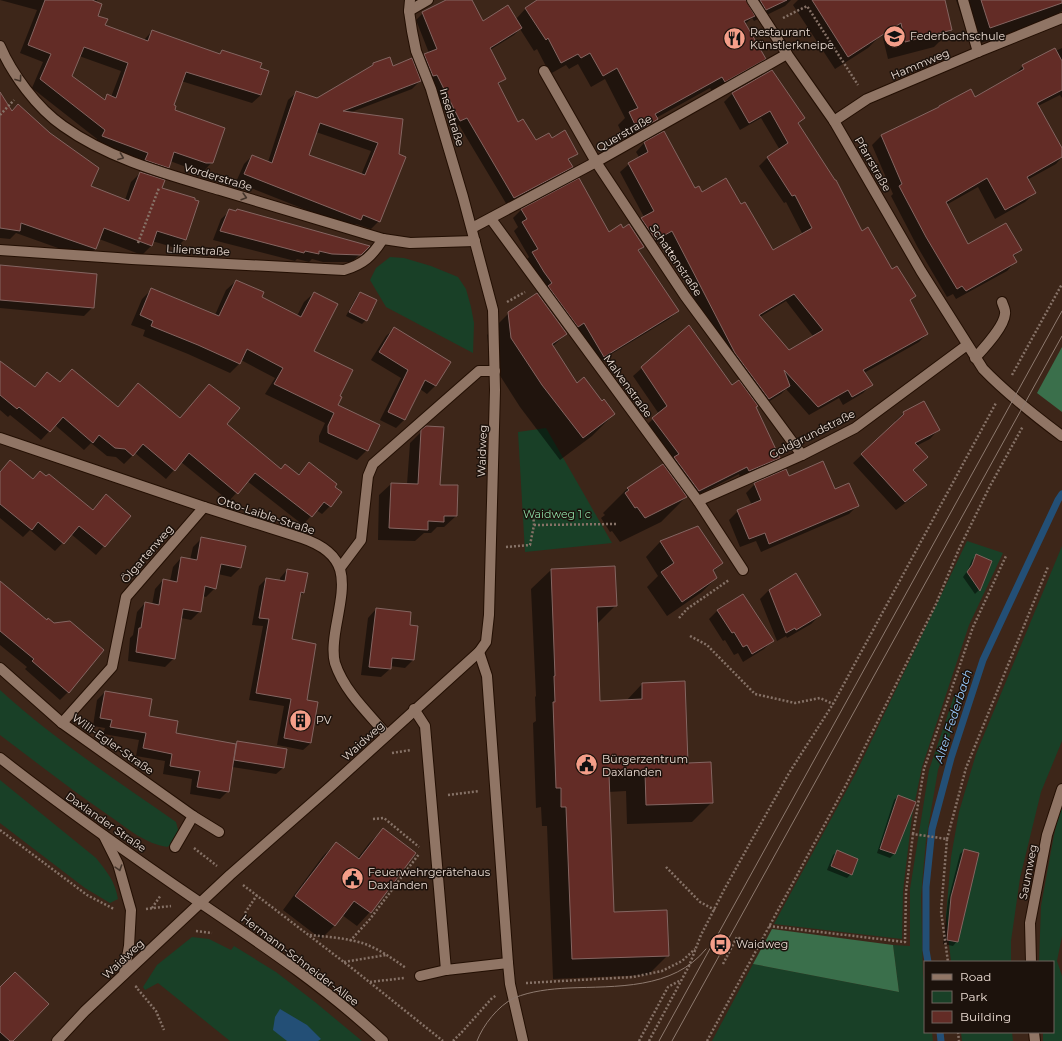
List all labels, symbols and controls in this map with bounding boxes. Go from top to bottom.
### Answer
school or university icon: Federbachschule [882,23,908,49]
restaurant icon: Restaurant Künstlerkneipe [721,25,747,51]
place label: Restaurant Künstlerkneipe [750,25,834,52]
place label: Federbachschule [910,29,1006,43]
street label: Hammweg [889,45,951,83]
one-way arrow [14,75,21,82]
street label: Inselstraße [437,86,468,148]
street label: Querstraße [594,111,655,155]
street label: Pfarrstraße [852,134,894,194]
one-way arrow [117,152,124,160]
street label: Vorderstraße [182,160,254,194]
one-way arrow [240,192,247,201]
street label: Schattenstraße [647,221,705,299]
street label: Lilienstraße [166,241,231,259]
street label: Malvenstraße [601,352,656,420]
street label: Goldgrundstraße [767,406,858,462]
street label: Waidweg [474,425,490,477]
street label: Otto-Laible-Straße [215,493,317,538]
park label: Waidweg 1 c [523,507,591,521]
street label: Ölgartenweg [118,522,176,586]
water label: Alter Federbach [930,667,975,766]
building icon: PV [288,707,314,733]
street label: Willi-Egler-Straße [69,711,157,778]
place label: PV [316,713,332,727]
street label: Waidweg [339,718,387,764]
public building icon: Bürgerzentrum Daxlanden [573,752,599,778]
place label: Bürgerzentrum Daxlanden [602,752,688,779]
street label: Daxlander Straße [63,789,149,855]
street label: Saumweg [1016,843,1040,901]
one-way arrow [114,865,123,872]
public building icon: Feuerwehrgerätehaus Daxlanden [340,865,366,891]
place label: Feuerwehrgerätehaus Daxlanden [368,865,491,892]
street label: Hermann-Schneider-Allee [238,911,362,1009]
bus stop icon: Waidweg [707,931,733,957]
street label: Waidweg [99,936,147,982]
place label: Waidweg [736,937,788,951]
legend [924,961,1054,1033]
text: Road [960,969,991,984]
text: Park [960,989,988,1004]
text: Building [960,1009,1011,1024]

